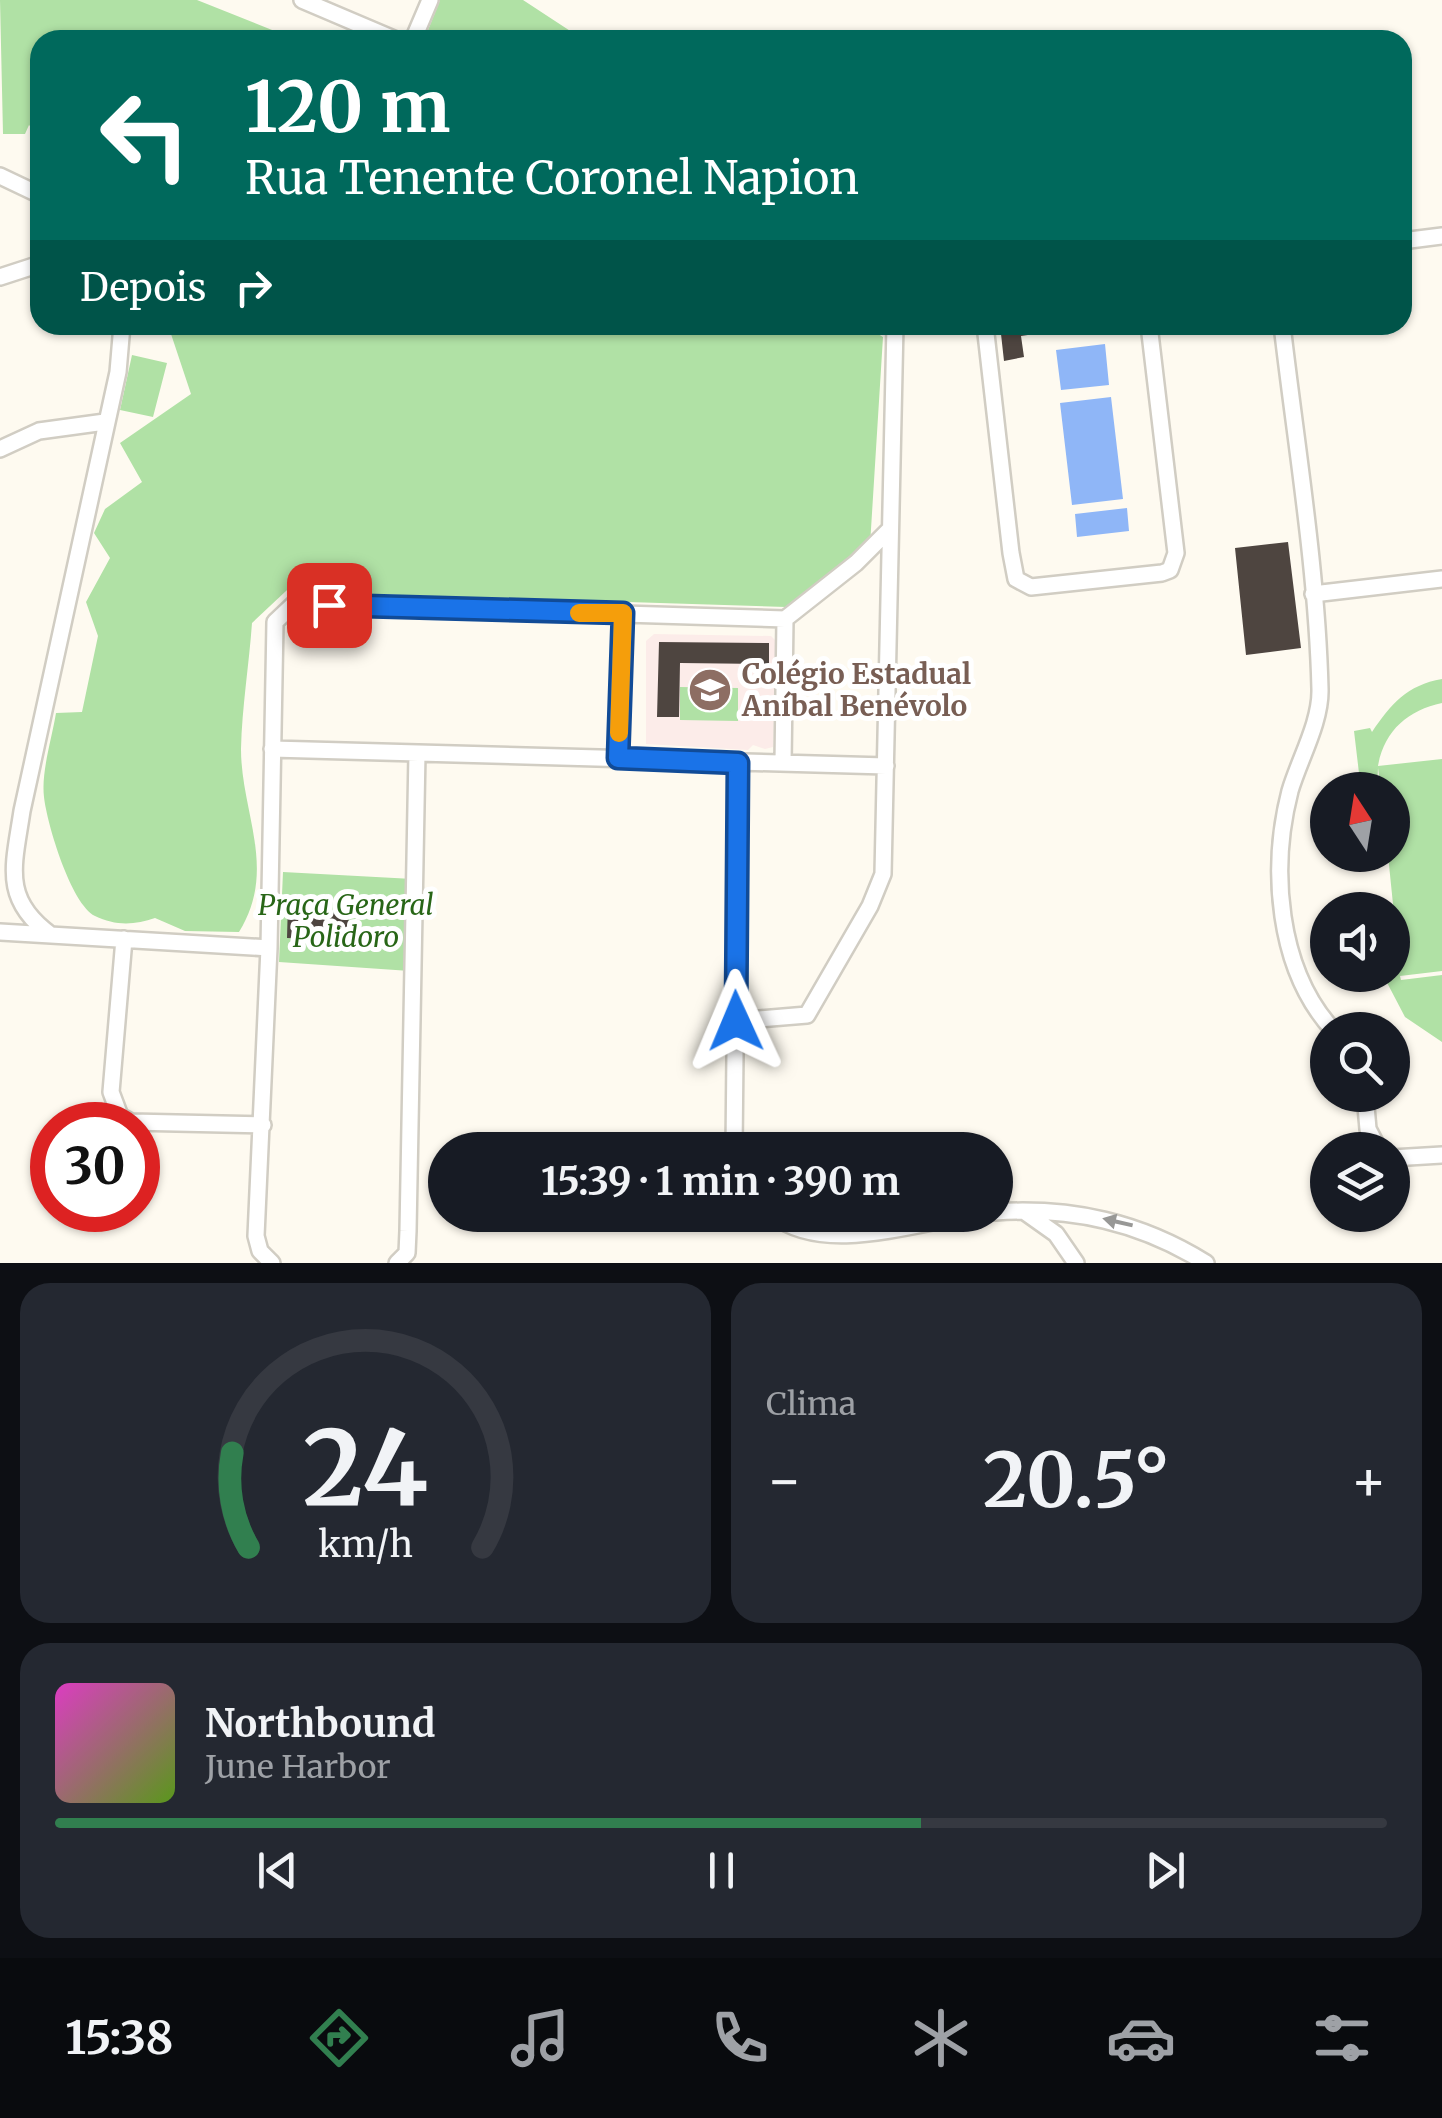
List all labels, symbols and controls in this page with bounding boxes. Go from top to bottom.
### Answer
text: 120 m [245,63,450,151]
icon: left [80,70,210,200]
text: Rua Tenente Coronel Napion [245,150,859,206]
icon: right [226,260,281,315]
text: Depois [80,264,206,311]
pin [287,563,372,648]
icon: arrive [302,578,357,633]
place label: Colégio Estadual Aníbal Benévolo [741,656,971,724]
school or university icon: Colégio Estadual Aníbal Benévolo [687,667,733,713]
north arrow [1310,772,1410,872]
map controls [1310,772,1410,1232]
park label: Praça General Polidoro [258,887,434,955]
button: sound [1310,892,1410,992]
position arrow [684,969,788,1073]
button: search [1310,1012,1410,1112]
speed limit sign: 30 [30,1102,160,1232]
button: layers [1310,1132,1410,1232]
text: 15:39 · 1 min · 390 m [541,1158,900,1205]
one-way arrow [1102,1214,1133,1229]
text: Clima [766,1384,856,1424]
text: 24 [303,1403,428,1533]
text: 20.5° [983,1433,1170,1527]
text: − [766,1446,803,1515]
text: + [1350,1446,1387,1515]
text: km/h [318,1522,413,1567]
text: Northbound [205,1700,435,1747]
text: June Harbor [205,1747,391,1787]
icon: previous [250,1843,305,1898]
icon: pause [694,1843,749,1898]
icon: next [1138,1843,1193,1898]
icon: directions [304,2003,374,2073]
icon: music [505,2003,575,2073]
icon: phone [705,2003,775,2073]
icon: climate [906,2003,976,2073]
icon: car [1106,2003,1176,2073]
icon: filters [1307,2003,1377,2073]
text: 15:38 [65,2010,173,2066]

